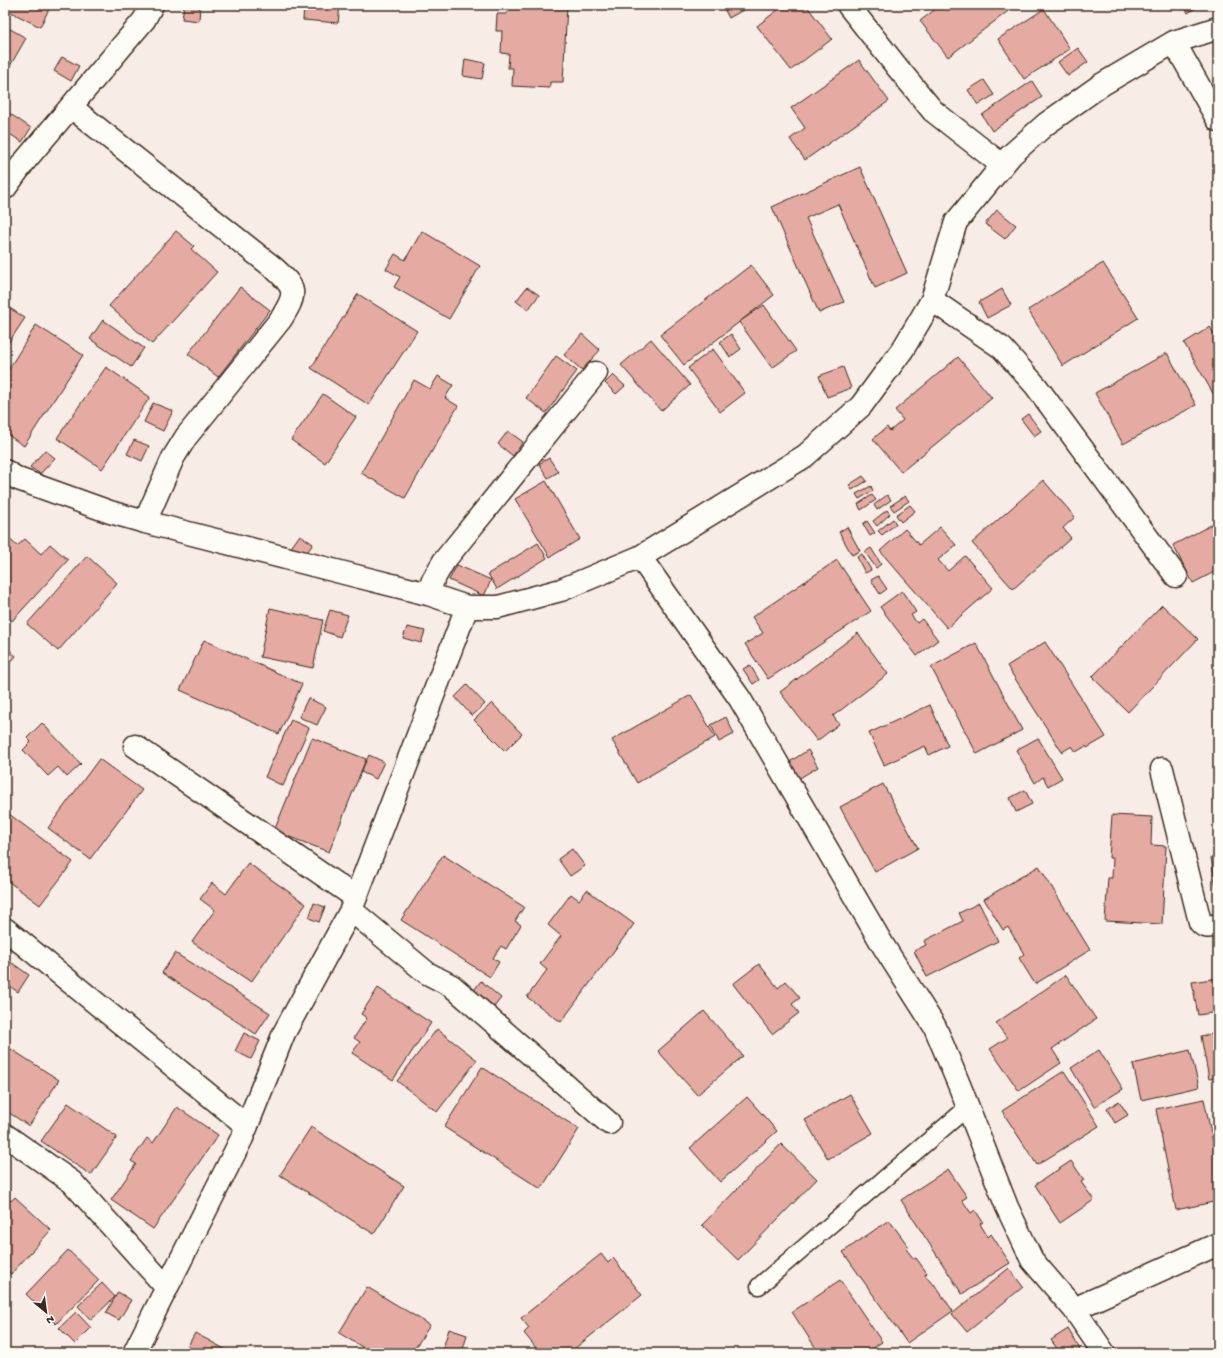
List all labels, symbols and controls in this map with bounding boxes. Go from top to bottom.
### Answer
north arrow [26,1292,66,1332]
text: N [44,1312,56,1326]

